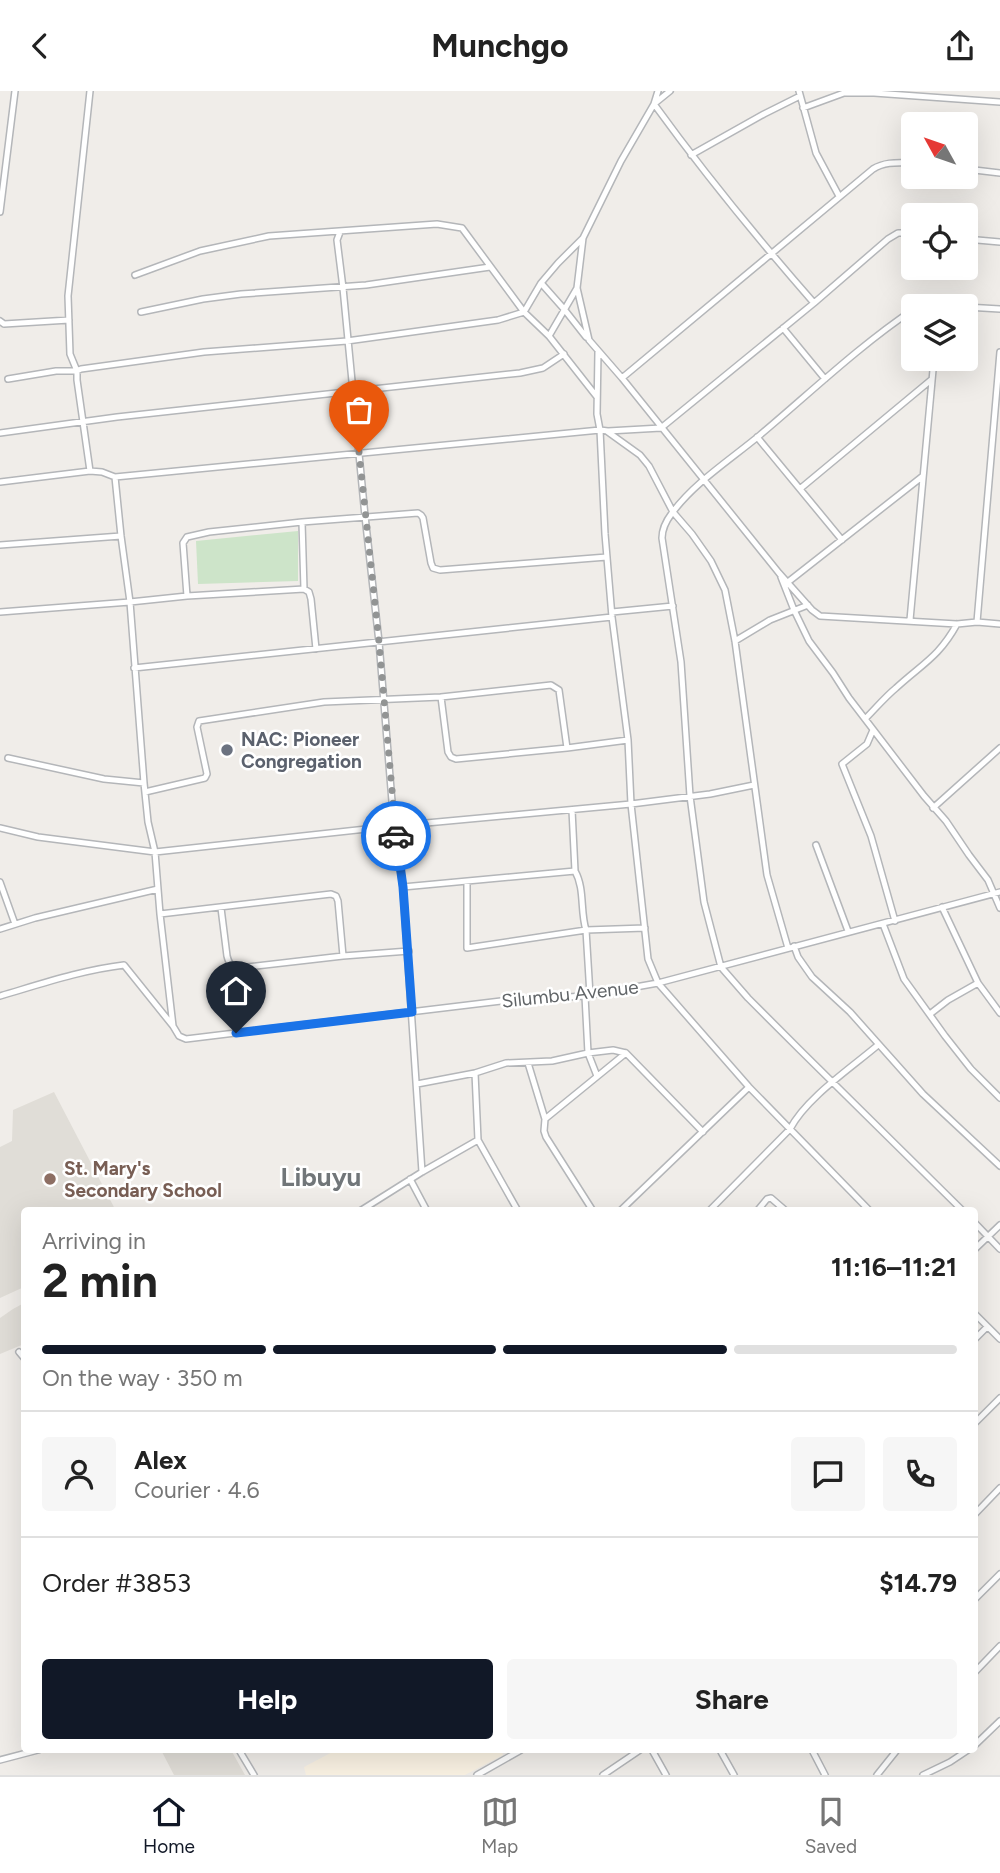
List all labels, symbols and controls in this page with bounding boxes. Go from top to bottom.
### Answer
icon: back [21,27,59,65]
text: Munchgo [431,27,569,65]
icon: share [941,27,979,65]
north arrow [901,112,978,189]
map controls [901,112,978,371]
button: locate [901,203,978,280]
button: layers [901,294,978,371]
pin [329,380,389,452]
icon: bag [340,391,378,429]
place label: NAC: Pioneer Congregation [241,728,362,773]
marker: NAC: Pioneer Congregation [219,742,235,758]
courier [361,801,431,871]
icon: car [377,817,415,855]
pin [206,961,266,1033]
icon: home [217,972,255,1010]
street label: Silumbu Avenue [500,975,640,1013]
place label: St. Mary's Secondary School [64,1157,222,1202]
district label: Libuyu [281,1161,361,1193]
marker: St. Mary's Secondary School [42,1171,58,1187]
text: Arriving in [42,1227,146,1255]
text: 11:16–11:21 [831,1251,957,1283]
text: 2 min [42,1253,158,1309]
text: On the way · 350 m [42,1364,243,1392]
button: person [42,1437,116,1511]
button: chat [791,1437,865,1511]
button: phone [883,1437,957,1511]
text: Alex [134,1444,187,1476]
text: Courier · 4.6 [134,1476,260,1504]
text: Order #3853 [42,1567,191,1599]
text: $14.79 [879,1567,957,1599]
button: Help [42,1659,493,1739]
button: Share [507,1659,957,1739]
tab: Home [143,1793,195,1858]
tab: Map [481,1793,519,1858]
tab: Saved [805,1793,857,1858]

